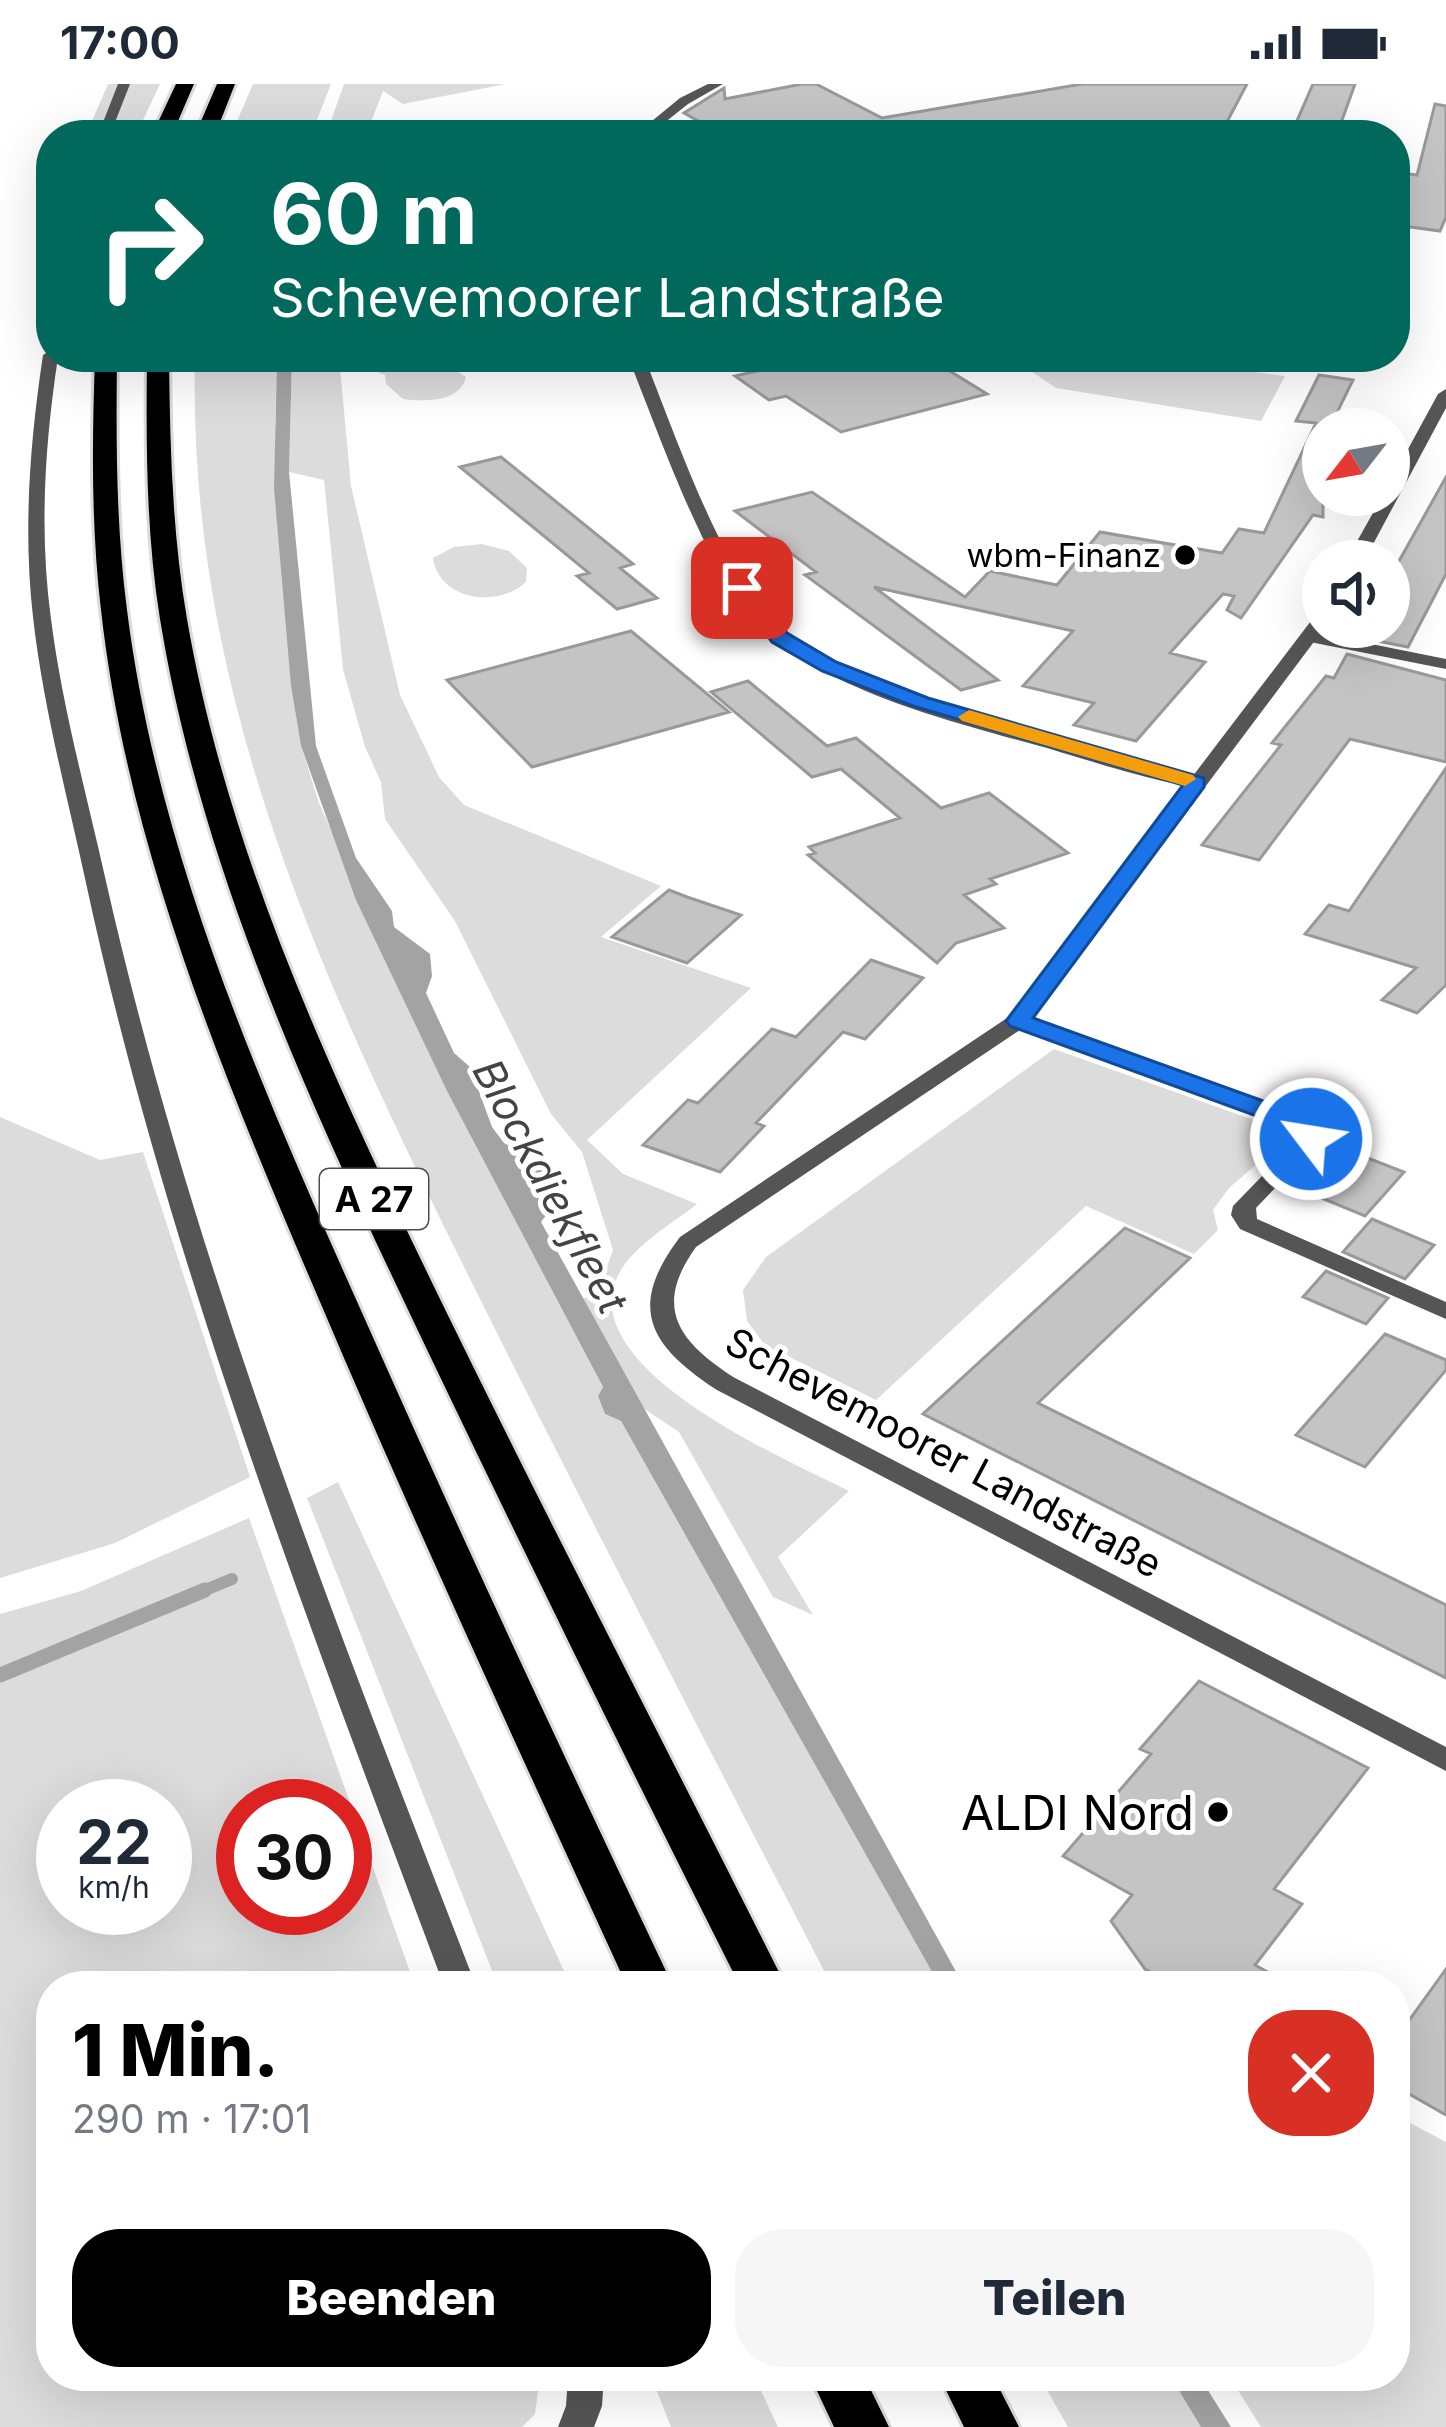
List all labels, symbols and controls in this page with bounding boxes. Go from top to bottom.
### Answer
text: 17:00 [60,15,180,70]
text: 60 m [270,163,478,264]
icon: right [72,168,228,324]
text: Schevemoorer Landstraße [270,265,945,330]
north arrow [1302,408,1410,516]
map controls [1302,408,1410,648]
place label: wbm-Finanz [966,535,1161,575]
pin [691,537,793,639]
button: sound [1302,540,1410,648]
marker: wbm-Finanz [1172,542,1198,568]
icon: arrive [709,555,775,621]
water label: Blockdiekfleet [463,1050,640,1323]
position arrow [1248,1076,1374,1202]
road number: A 27 [320,1169,428,1229]
street label: Schevemoorer Landstraße [718,1317,1170,1587]
speed limit sign: 30 [216,1779,372,1935]
place label: ALDI Nord [961,1783,1194,1842]
marker: ALDI Nord [1205,1799,1231,1825]
text: 22 [76,1806,152,1878]
text: km/h [78,1869,150,1905]
text: 1 Min. [72,2006,279,2093]
button: close [1248,2010,1374,2136]
text: 290 m · 17:01 [72,2095,311,2142]
button: Beenden [72,2229,711,2367]
button: Teilen [735,2229,1374,2367]

